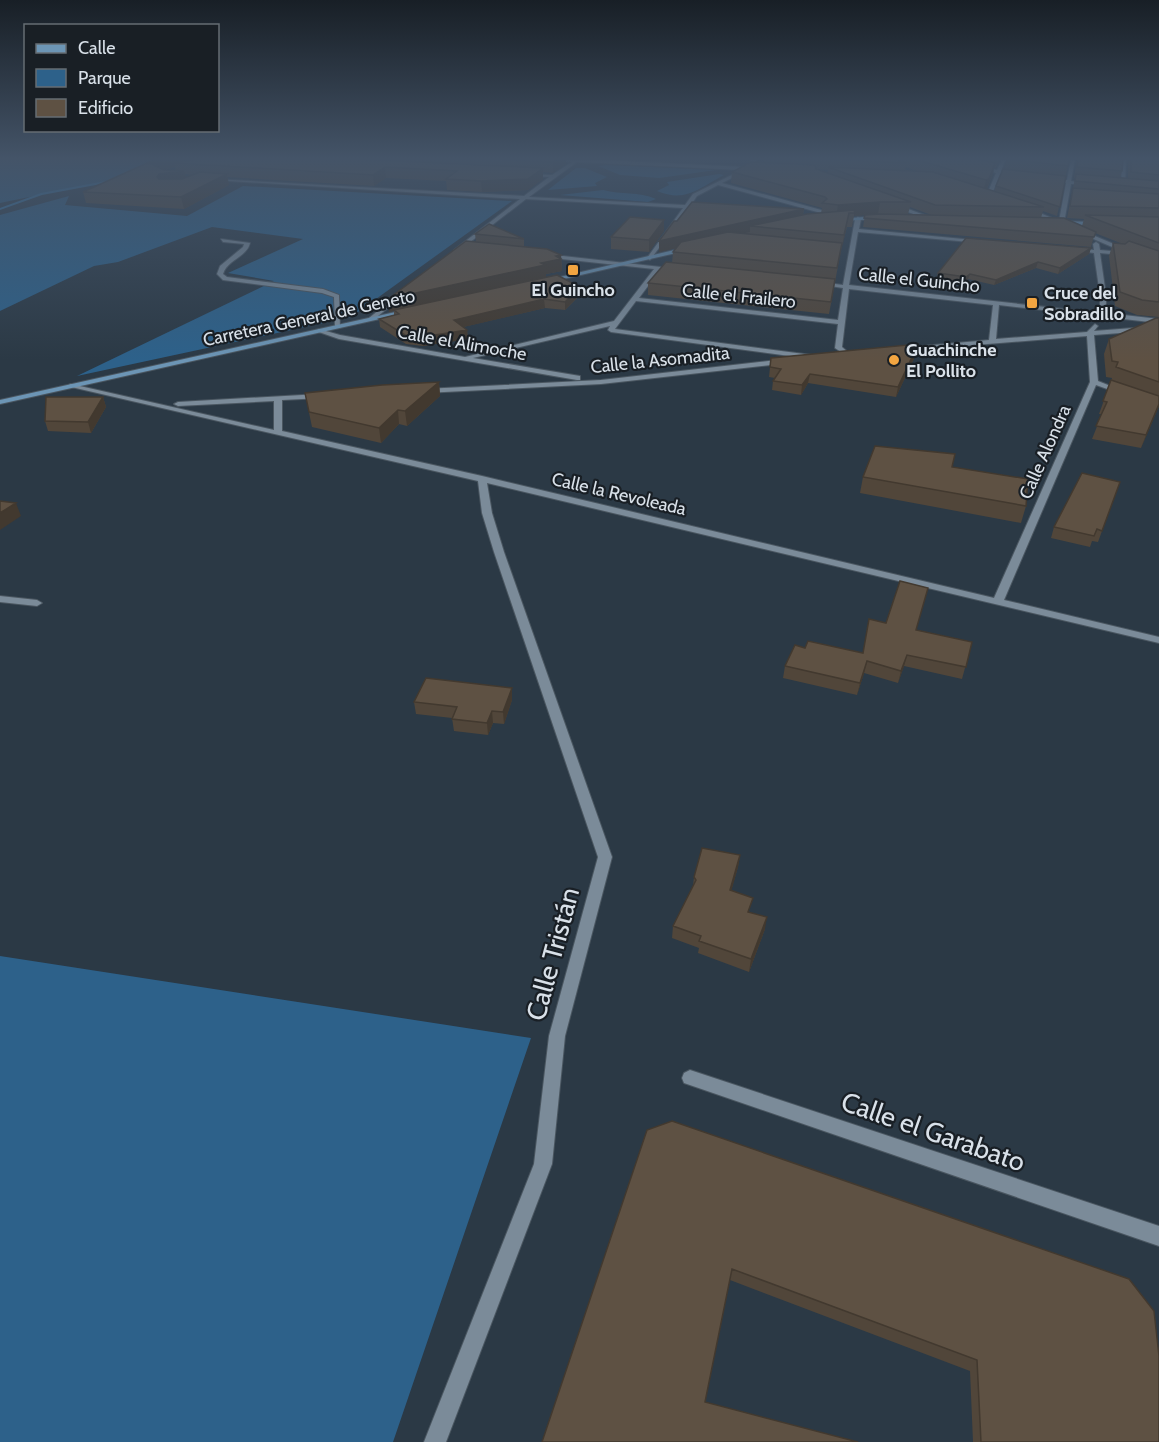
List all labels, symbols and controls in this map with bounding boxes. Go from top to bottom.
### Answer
legend [24,24,219,132]
text: Calle [78,37,115,59]
text: Parque [78,67,131,89]
text: Edificio [78,97,133,119]
marker: El Guincho [566,263,580,277]
street label: Calle el Guincho [857,263,981,297]
place label: El Guincho [531,279,615,301]
street label: Calle el Frailero [681,279,797,313]
place label: Cruce del Sobradillo [1044,282,1124,325]
street label: Carretera General de Geneto [201,285,417,351]
marker: Cruce del Sobradillo [1025,296,1039,310]
street label: Calle el Alimoche [396,321,528,365]
place label: Guachinche El Pollito [906,339,996,382]
street label: Calle la Asomadita [589,342,731,378]
marker: Guachinche El Pollito [887,353,901,367]
street label: Calle Alondra [1014,401,1076,502]
street label: Calle la Revoleada [550,468,689,520]
street label: Calle Tristán [519,884,586,1024]
street label: Calle el Garabato [837,1085,1029,1178]

